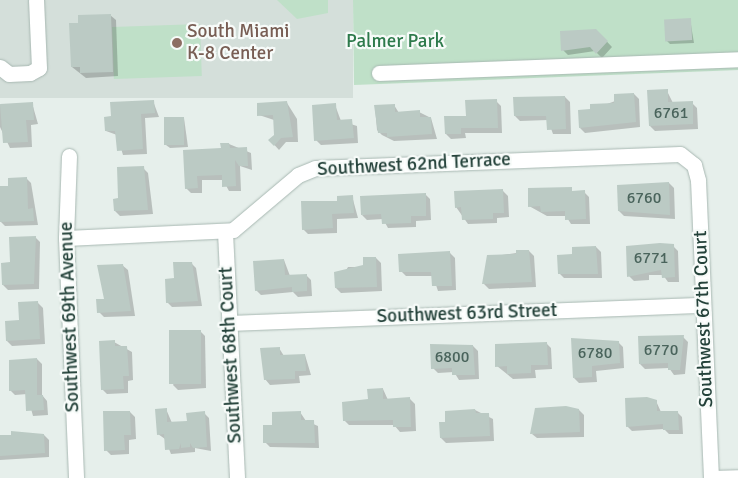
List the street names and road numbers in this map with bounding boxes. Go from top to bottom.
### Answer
street label: Southwest 62nd Terrace [317,149,511,181]
street label: Southwest 69th Avenue [55,221,85,413]
street label: Southwest 67th Court [690,230,718,408]
street label: Southwest 68th Court [215,266,247,444]
street label: Southwest 63rd Street [376,299,558,329]

